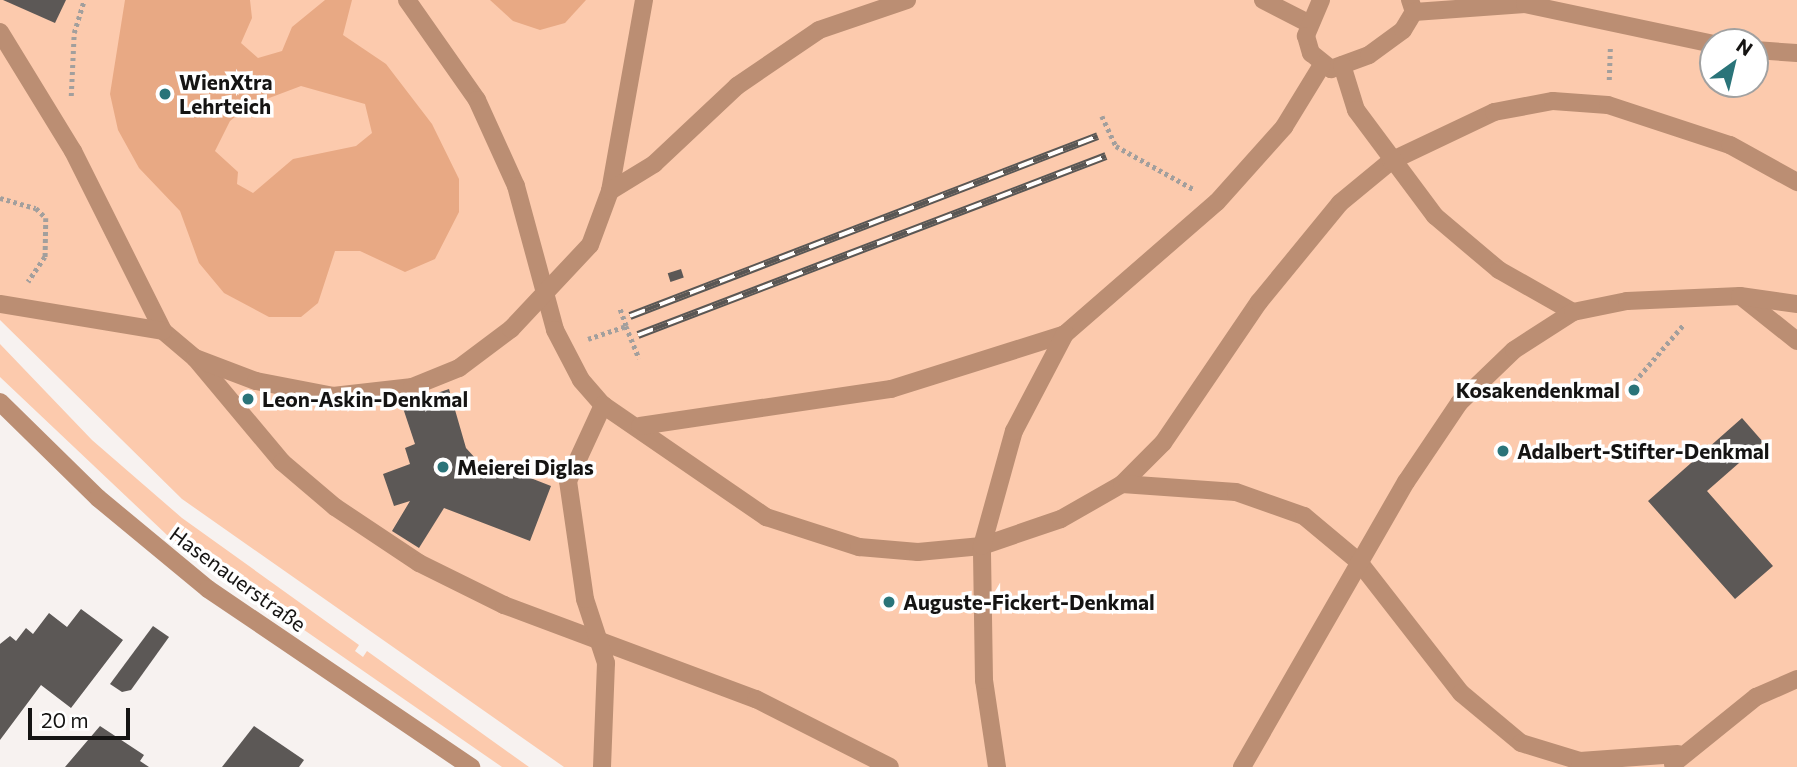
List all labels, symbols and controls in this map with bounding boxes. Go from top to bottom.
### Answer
north arrow [1699,28,1769,98]
text: N [1733,33,1757,60]
place label: WienXtra Lehrteich [179,69,272,119]
marker: WienXtra Lehrteich [157,86,173,102]
place label: Kosakendenkmal [1456,377,1620,403]
marker: Kosakendenkmal [1626,382,1642,398]
place label: Leon-Askin-Denkmal [262,386,468,412]
marker: Leon-Askin-Denkmal [240,391,256,407]
place label: Adalbert-Stifter-Denkmal [1517,438,1770,464]
marker: Adalbert-Stifter-Denkmal [1495,443,1511,459]
place label: Meierei Diglas [457,454,594,480]
marker: Meierei Diglas [435,459,451,475]
street label: Hasenauerstraße [165,521,311,637]
place label: Auguste-Fickert-Denkmal [903,589,1155,615]
marker: Auguste-Fickert-Denkmal [881,594,897,610]
scale bar [32,694,133,738]
text: 20 m [41,707,89,732]

